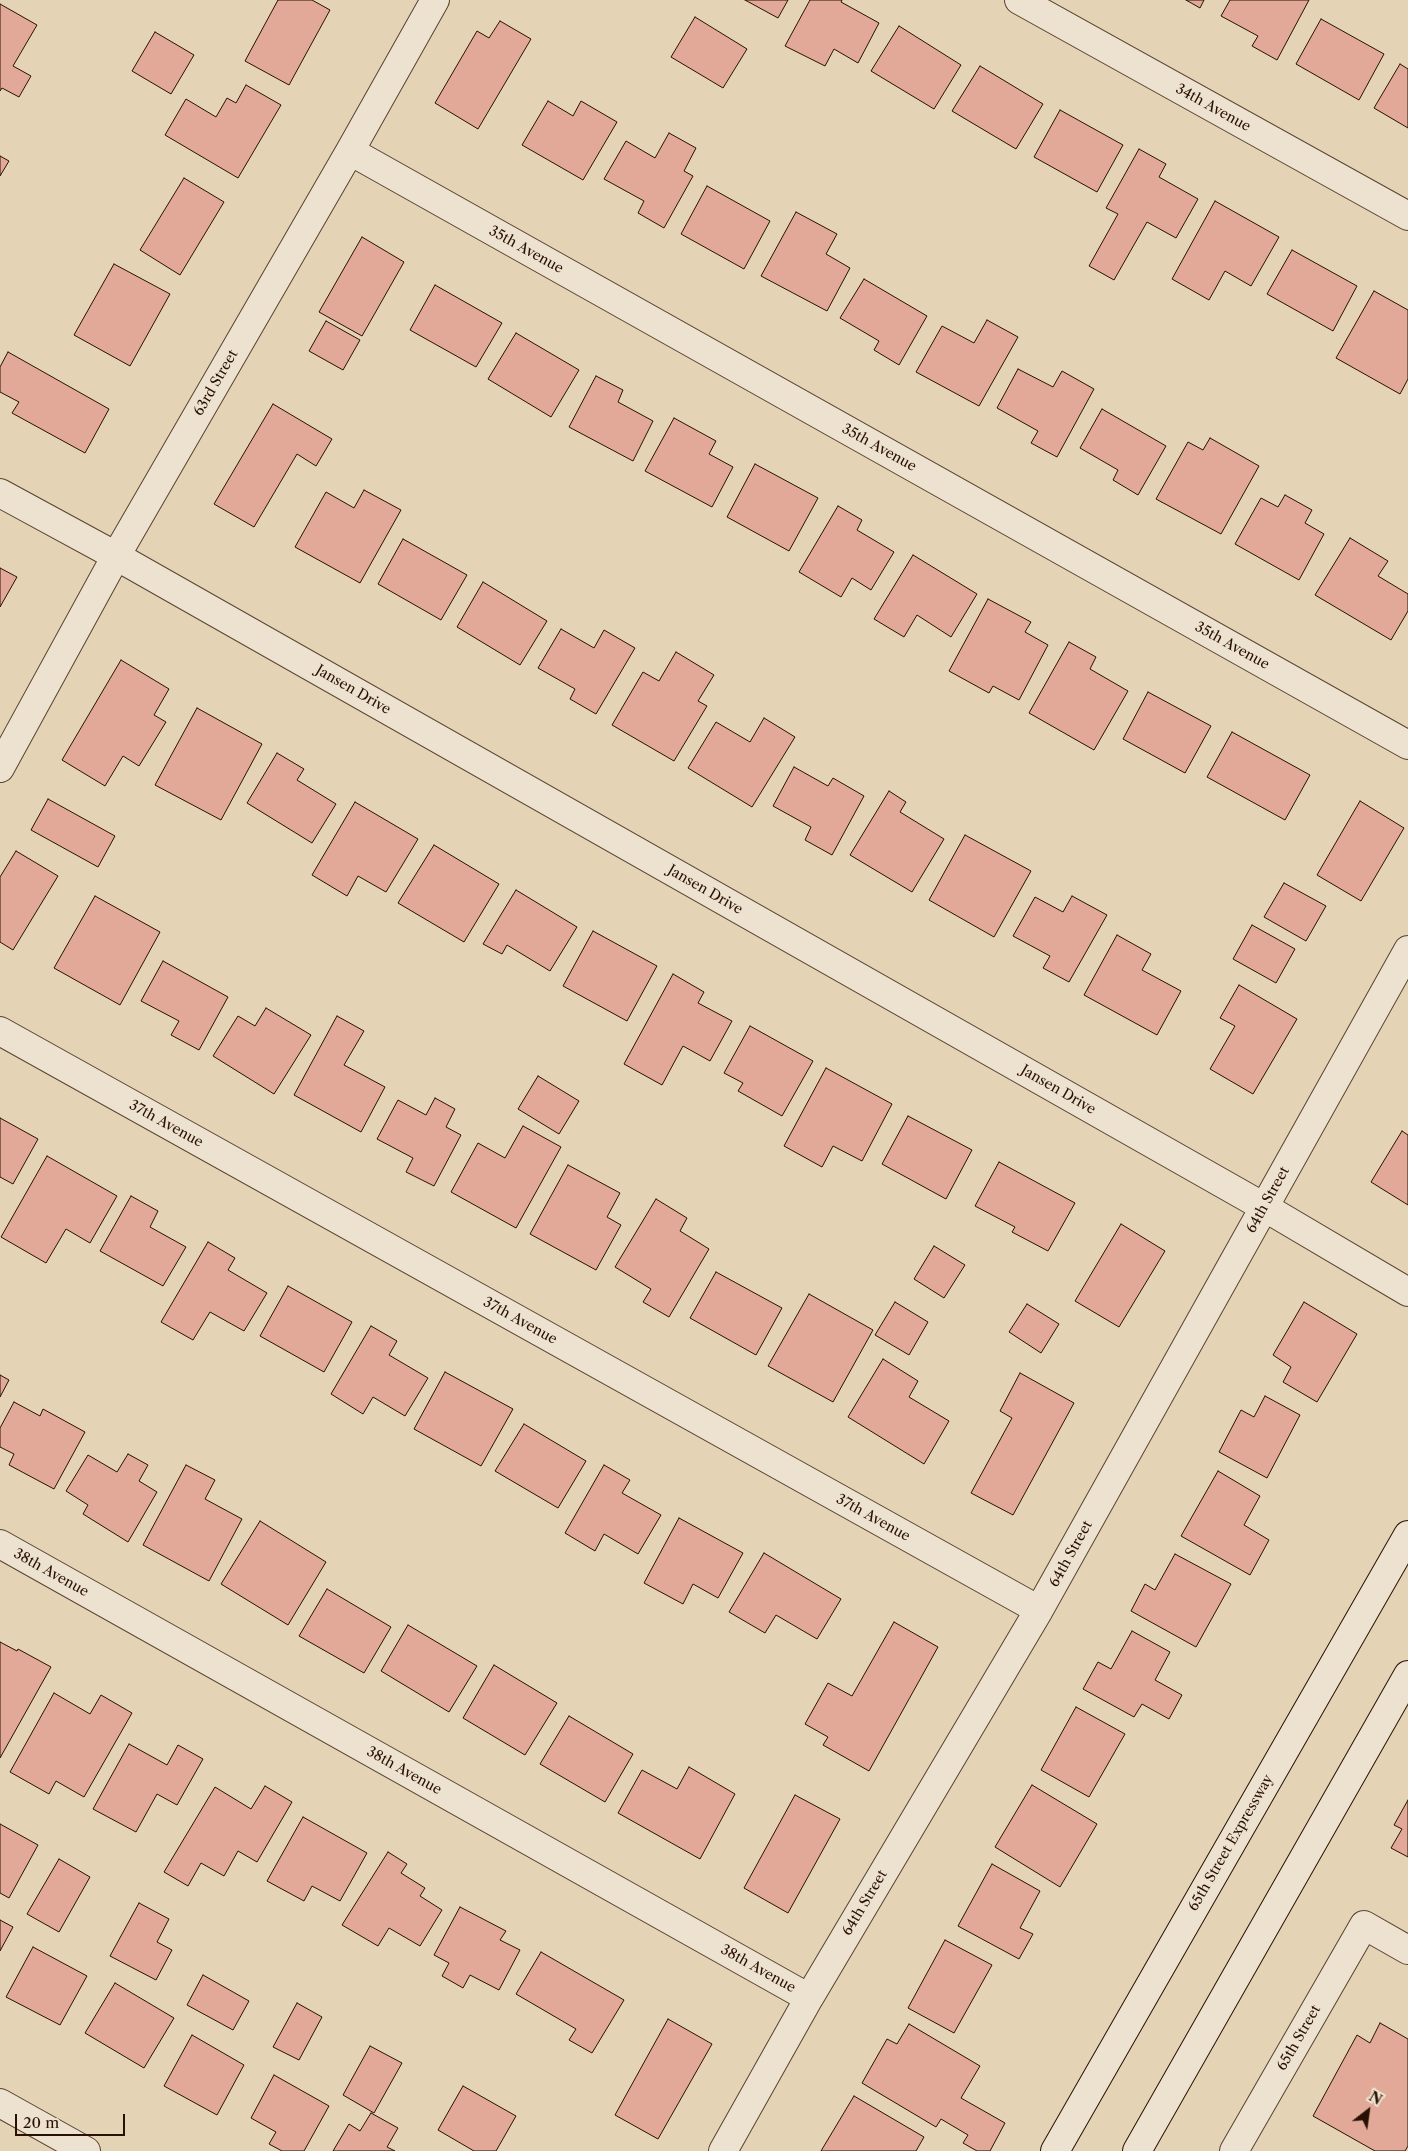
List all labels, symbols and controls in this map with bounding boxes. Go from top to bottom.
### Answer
street label: 34th Avenue [1173,81,1253,135]
street label: 35th Avenue [486,223,566,277]
street label: 63rd Street [190,347,242,419]
street label: 35th Avenue [839,421,919,475]
street label: 35th Avenue [1192,619,1272,673]
street label: Jansen Drive [313,662,393,718]
street label: Jansen Drive [665,862,745,918]
street label: Jansen Drive [1018,1062,1098,1118]
street label: 37th Avenue [126,1097,206,1151]
street label: 64th Street [1243,1164,1293,1236]
street label: 37th Avenue [480,1294,560,1348]
street label: 37th Avenue [833,1491,913,1545]
street label: 64th Street [1046,1518,1096,1590]
street label: 38th Avenue [11,1545,91,1601]
street label: 38th Avenue [364,1743,444,1799]
street label: 65th Street Expressway [1185,1772,1277,1914]
street label: 64th Street [839,1867,891,1939]
street label: 38th Avenue [718,1941,798,1997]
street label: 65th Street [1273,2002,1325,2074]
north arrow [1343,2086,1393,2136]
text: N [1366,2087,1385,2109]
scale bar [18,2104,128,2136]
text: 20 m [23,2113,59,2132]

